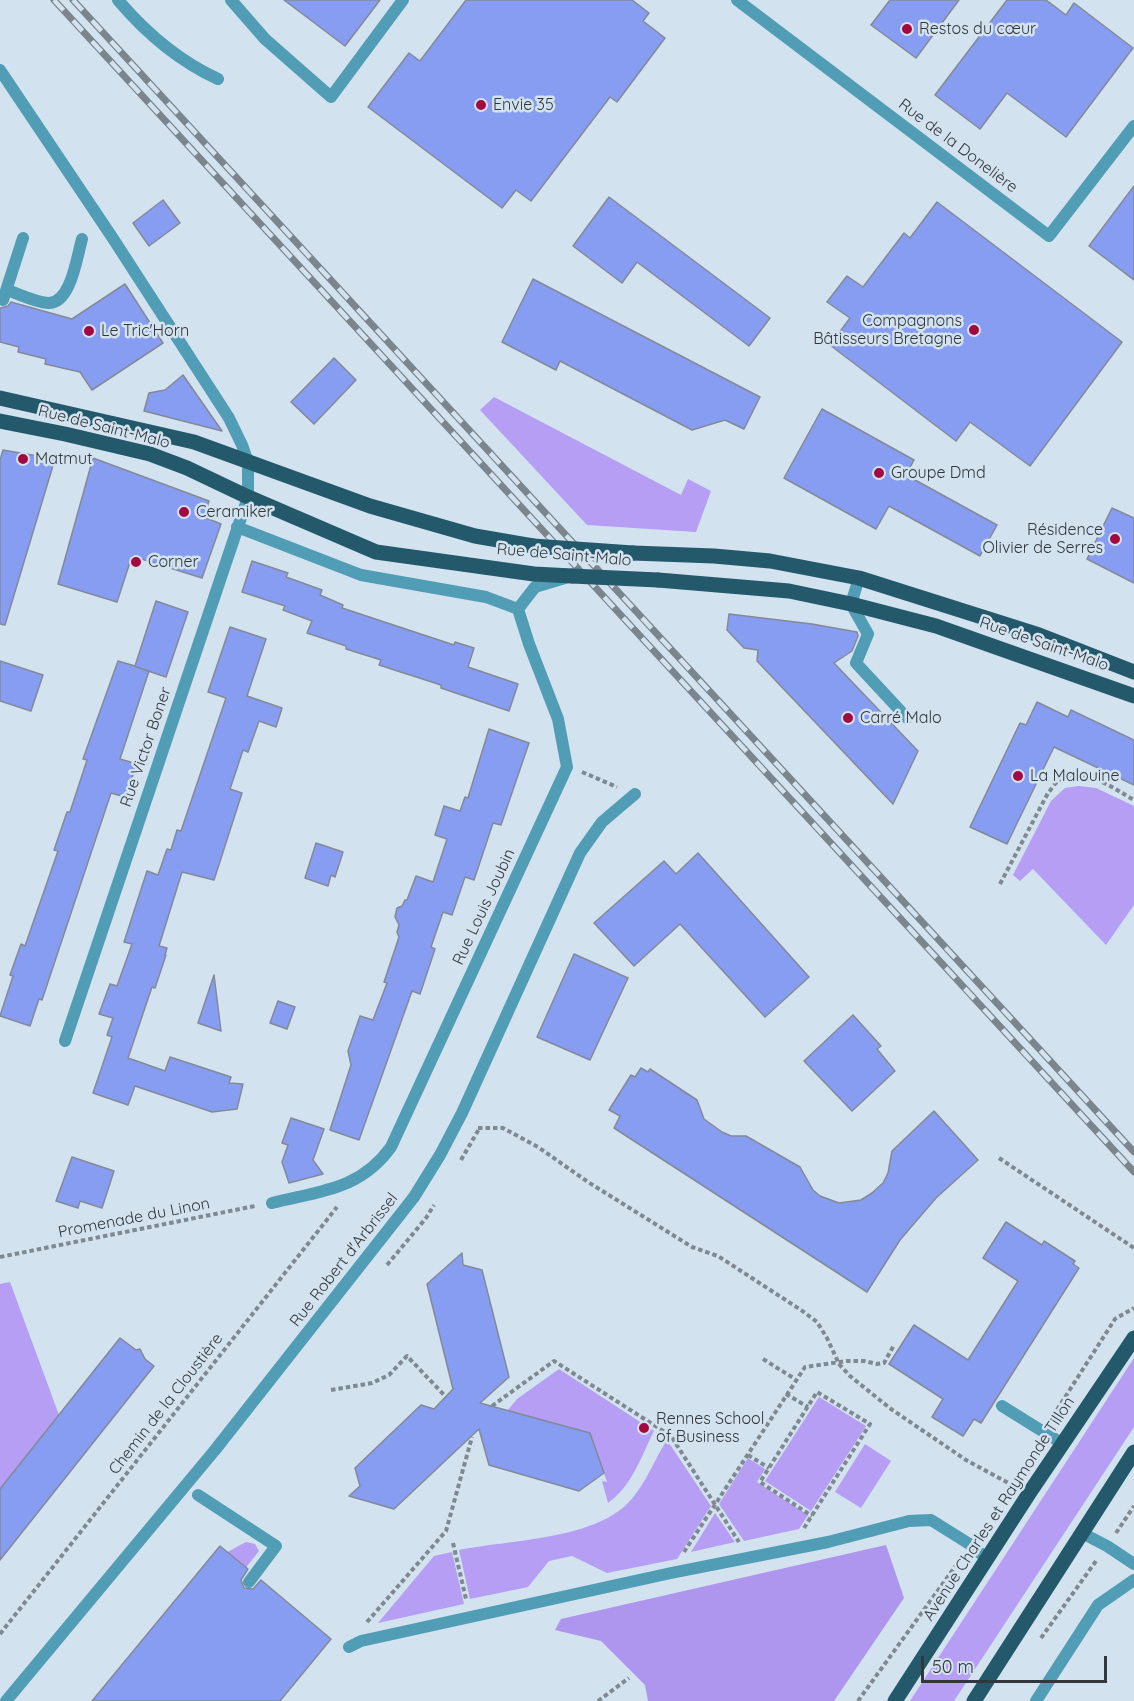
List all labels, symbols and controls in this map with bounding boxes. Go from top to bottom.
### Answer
place label: Restos du cœur [919,19,1036,39]
marker: Restos du cœur [900,22,914,36]
place label: Envie 35 [493,95,554,115]
street label: Rue de la Donelière [895,95,1021,197]
marker: Envie 35 [474,98,488,112]
place label: Compagnons Bâtisseurs Bretagne [813,311,962,349]
place label: Le Tric'Horn [101,321,189,341]
marker: Compagnons Bâtisseurs Bretagne [967,323,981,337]
marker: Le Tric'Horn [82,324,96,338]
street label: Rue de Saint-Malo [36,401,172,453]
place label: Matmut [35,449,92,469]
marker: Matmut [16,452,30,466]
place label: Groupe Dmd [891,463,986,483]
marker: Groupe Dmd [872,466,886,480]
place label: Ceramiker [196,502,273,522]
marker: Ceramiker [177,505,191,519]
place label: Résidence Olivier de Serres [983,520,1103,558]
marker: Résidence Olivier de Serres [1108,532,1122,546]
street label: Rue de Saint-Malo [496,540,632,570]
place label: Corner [148,552,199,572]
marker: Corner [129,555,143,569]
street label: Rue de Saint-Malo [977,613,1111,675]
street label: Rue Victor Boner [116,685,176,809]
place label: Carré Malo [860,708,942,728]
marker: Carré Malo [841,711,855,725]
place label: La Malouine [1030,766,1120,786]
marker: La Malouine [1011,769,1025,783]
street label: Rue Louis Joubin [449,846,519,968]
street label: Rue Robert d'Arbrissel [286,1189,402,1331]
street label: Promenade du Linon [56,1194,212,1242]
street label: Chemin de la Cloustière [105,1330,227,1478]
street label: Avenue Charles et Raymonde Tillon [919,1393,1079,1625]
place label: Rennes School of Business [656,1409,764,1447]
marker: Rennes School of Business [637,1421,651,1435]
scale bar [924,1644,1110,1682]
text: 50 m [932,1655,974,1678]

